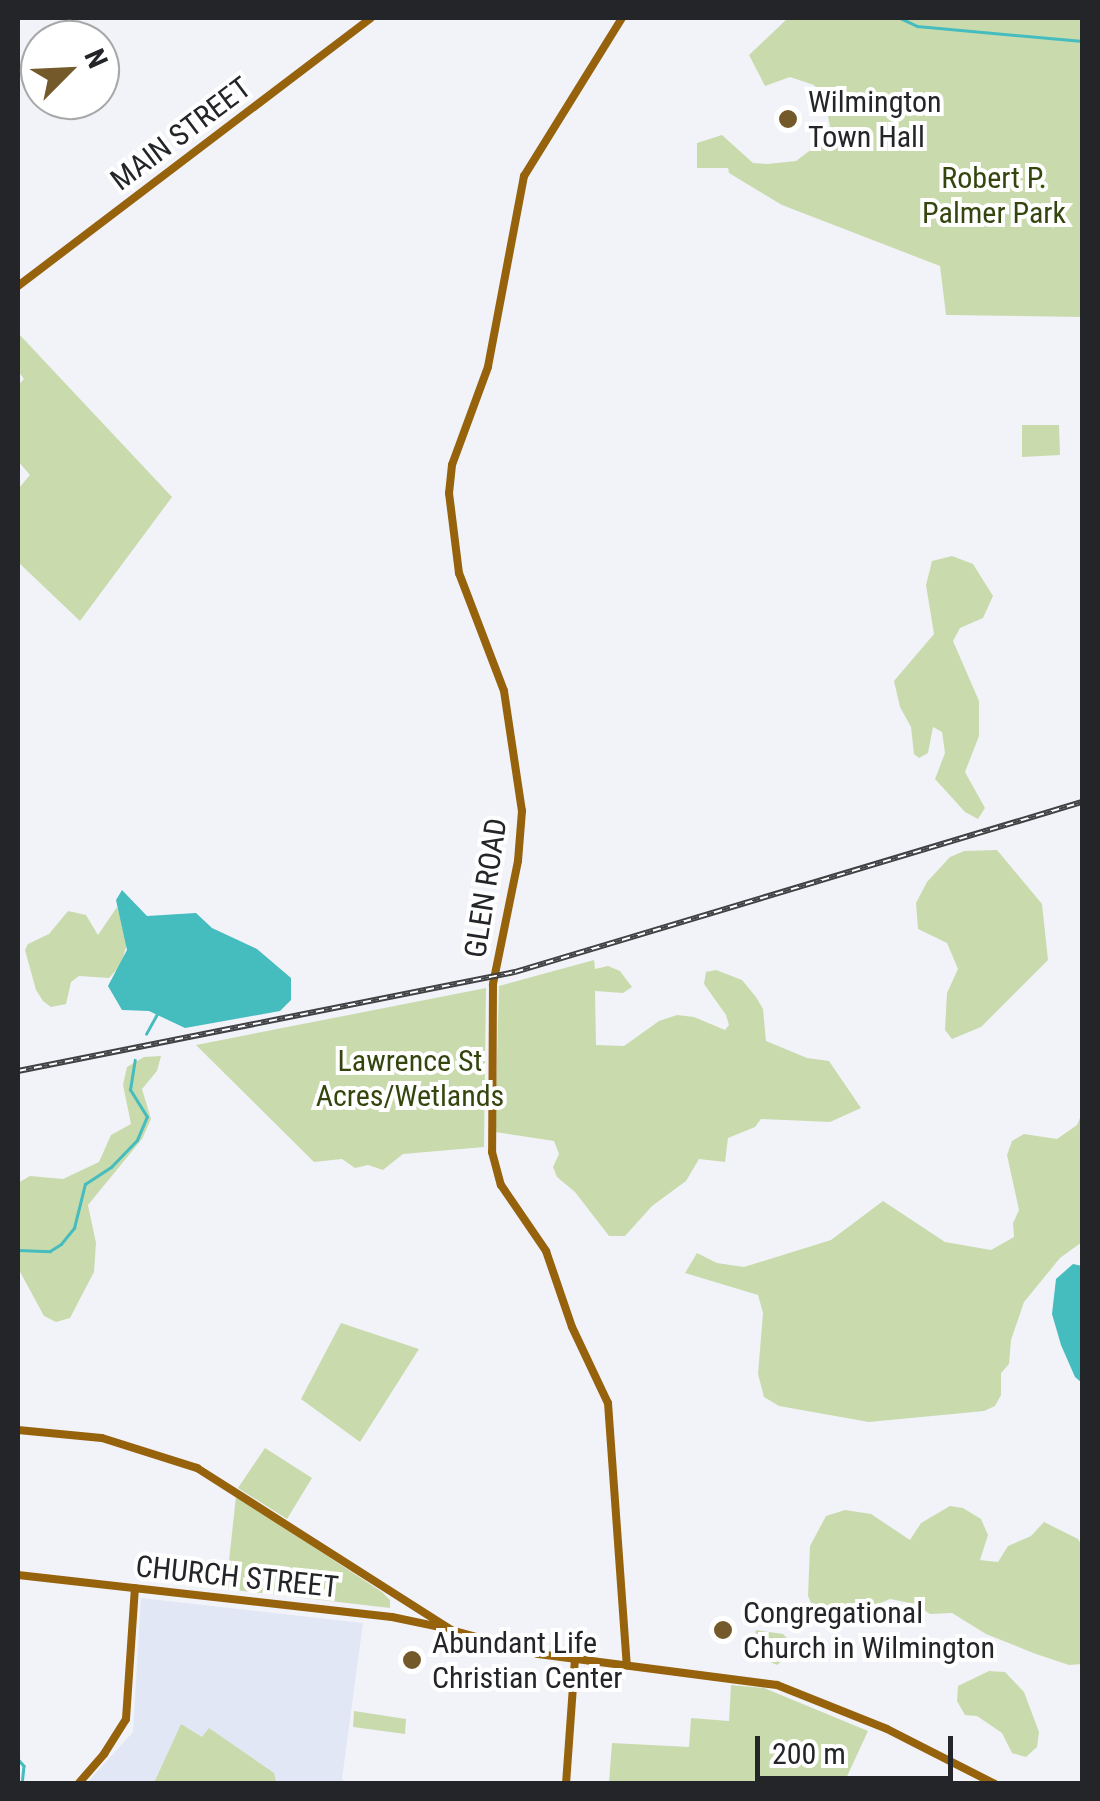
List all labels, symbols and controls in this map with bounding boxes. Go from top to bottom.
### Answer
north arrow [20,20,120,120]
text: N [77,44,115,73]
street label: MAIN STREET [104,70,258,198]
place label: Wilmington Town Hall [808,84,942,154]
marker: Wilmington Town Hall [777,108,799,130]
park label: Robert P. Palmer Park [922,160,1066,230]
street label: GLEN ROAD [457,816,515,960]
park label: Lawrence St Acres/Wetlands [316,1043,504,1114]
street label: CHURCH STREET [134,1548,340,1606]
place label: Congregational Church in Wilmington [743,1595,995,1666]
marker: Congregational Church in Wilmington [712,1619,734,1641]
place label: Abundant Life Christian Center [432,1625,622,1696]
marker: Abundant Life Christian Center [401,1649,423,1671]
scale bar [760,1716,958,1778]
text: 200 m [772,1736,846,1771]

